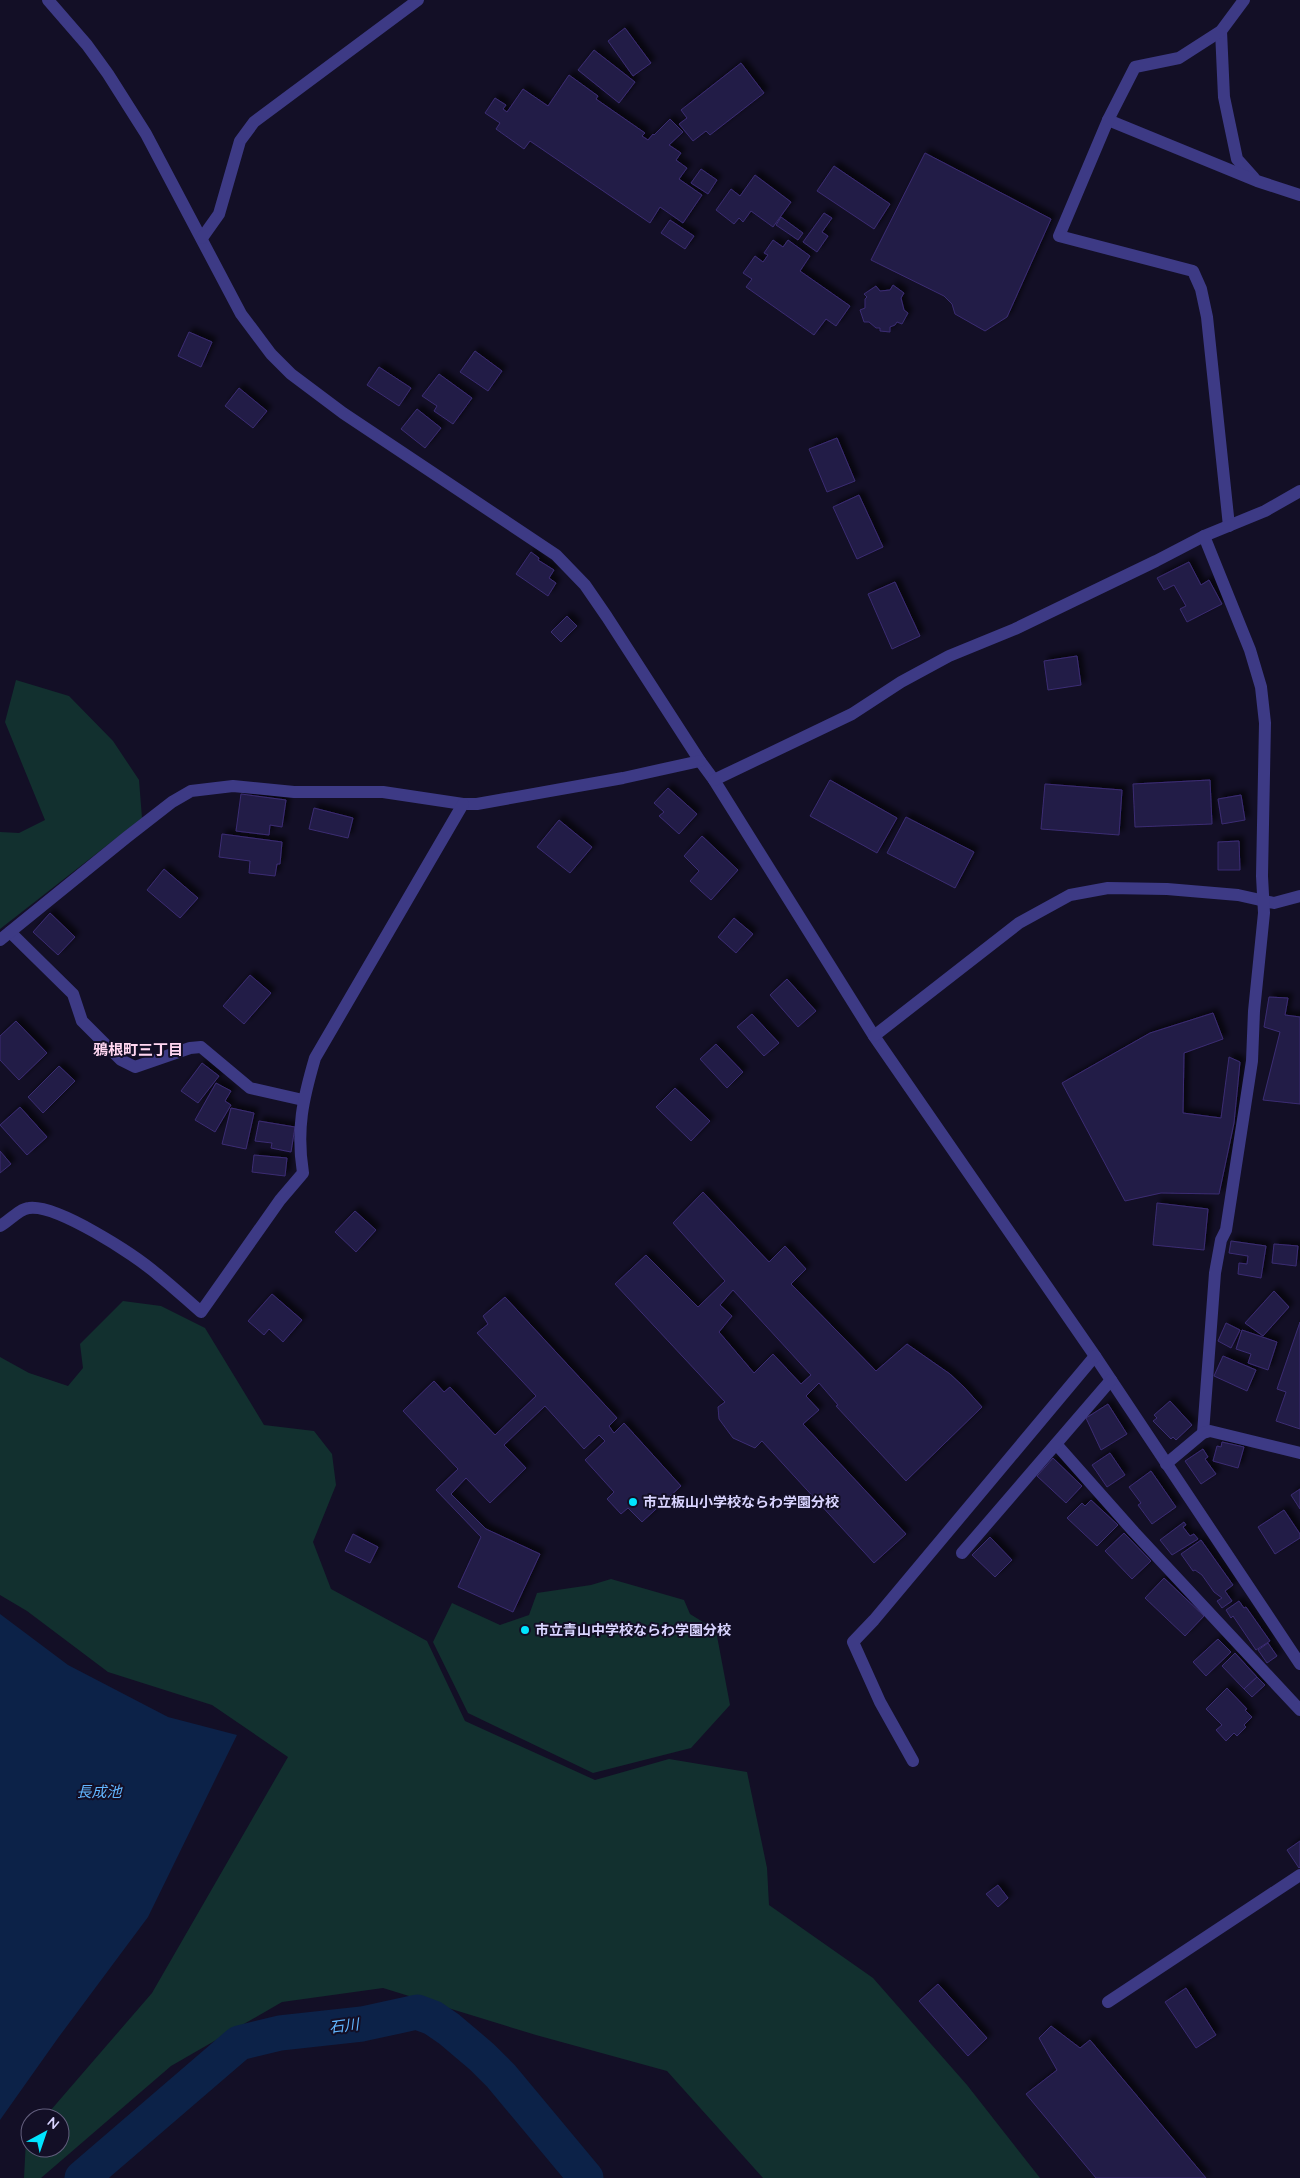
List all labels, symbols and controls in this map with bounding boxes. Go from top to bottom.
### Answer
district label: 鴉根町三丁目 [93,1040,183,1059]
place label: 市立板山小学校ならわ学園分校 [643,1493,839,1511]
marker: 市立板山小学校ならわ学園分校 [627,1496,639,1508]
place label: 市立青山中学校ならわ学園分校 [535,1621,731,1639]
marker: 市立青山中学校ならわ学園分校 [519,1624,531,1636]
water label: 長成池 [76,1782,123,1801]
water label: 石川 [328,2014,362,2037]
north arrow [20,2108,70,2158]
text: N [44,2113,63,2133]

